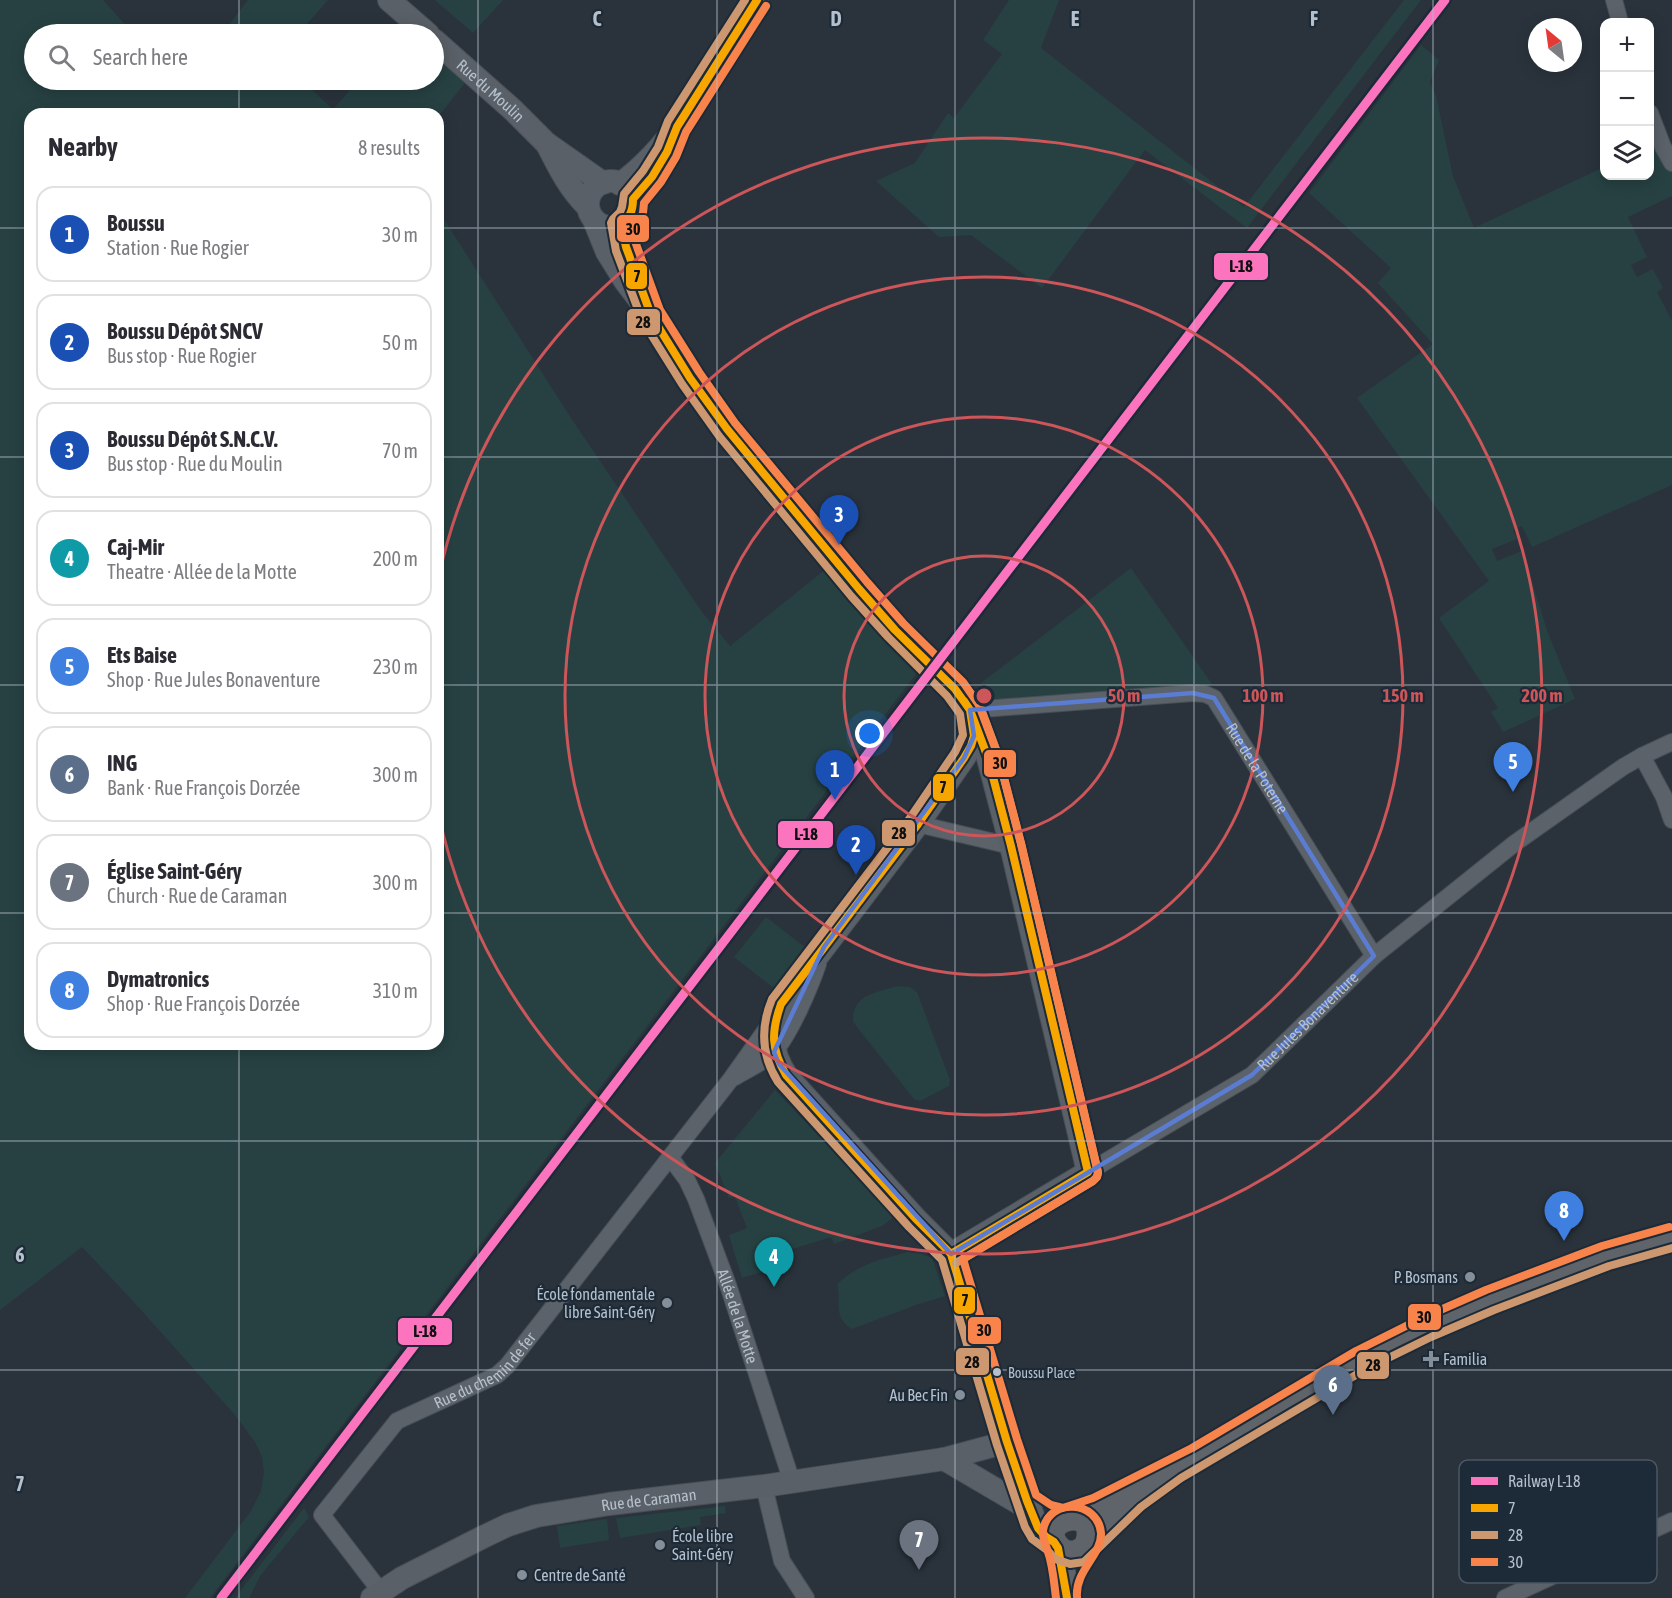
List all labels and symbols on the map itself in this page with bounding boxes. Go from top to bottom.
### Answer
text: C [593,7,602,30]
text: D [830,7,842,30]
text: E [1071,7,1080,30]
text: F [1310,7,1318,30]
north arrow [1528,18,1582,72]
street label: Rue du Moulin [453,56,528,125]
line badge: 30 [616,214,650,243]
text: 30 [625,220,641,238]
line badge: L-18 [1213,252,1269,281]
text: L-18 [1229,257,1253,275]
line badge: 7 [625,262,648,290]
text: 7 [633,267,641,285]
line badge: 28 [626,308,661,336]
text: 28 [635,313,651,331]
pin: 3 [820,496,858,545]
text: 50 m [1108,685,1140,706]
text: 100 m [1243,685,1283,706]
text: 150 m [1383,685,1423,706]
text: 200 m [1522,685,1562,706]
centre of rings [974,686,994,706]
your location [855,719,884,748]
street label: Rue de la Poterne [1223,720,1292,817]
pin: 5 [1494,742,1532,792]
line badge: 30 [983,749,1017,778]
pin: 1 [816,750,854,800]
text: 30 [992,754,1008,772]
line badge: 7 [932,773,955,802]
text: 7 [939,778,947,796]
line badge: 28 [881,819,916,847]
line badge: L-18 [777,820,834,849]
text: 28 [891,824,907,842]
text: L-18 [794,825,818,843]
pin: 2 [836,826,876,875]
street label: Rue Jules Bonaventure [1253,968,1362,1074]
pin: 8 [1544,1192,1584,1241]
pin: 4 [754,1238,794,1287]
text: 6 [15,1243,25,1266]
street label: Allée de la Motte [714,1266,762,1366]
place label: P. Bosmans [1394,1268,1458,1286]
marker: P. Bosmans [1463,1270,1477,1284]
place label: École fondamentale libre Saint-Géry [537,1285,655,1322]
line badge: 7 [953,1286,976,1315]
text: 7 [961,1291,969,1309]
marker: École fondamentale libre Saint-Géry [660,1296,674,1310]
line badge: 30 [1407,1303,1442,1331]
text: 30 [1416,1308,1432,1326]
line badge: 30 [967,1316,1002,1345]
line badge: L-18 [397,1317,453,1346]
text: 30 [976,1321,992,1339]
text: L-18 [413,1322,437,1340]
street label: Rue du chemin de fer [431,1328,539,1412]
line badge: 28 [955,1347,990,1376]
place label: Familia [1443,1350,1487,1368]
line badge: 28 [1356,1351,1390,1380]
marker: Familia [1424,1352,1438,1366]
text: 28 [964,1353,980,1371]
text: 28 [1365,1356,1381,1374]
place label: Boussu Place [1008,1365,1075,1381]
marker: Boussu Place [991,1366,1003,1378]
pin: 6 [1314,1366,1352,1415]
place label: Au Bec Fin [889,1386,948,1404]
marker: Au Bec Fin [953,1388,967,1402]
legend [1459,1460,1657,1583]
text: 7 [15,1472,25,1495]
text: Railway L-18 [1508,1472,1580,1491]
street label: Rue de Caraman [600,1485,697,1514]
text: 7 [1508,1499,1516,1517]
pin: 7 [900,1520,938,1570]
text: 28 [1508,1526,1523,1544]
place label: École libre Saint-Géry [672,1527,734,1564]
marker: École libre Saint-Géry [653,1538,667,1552]
text: 30 [1508,1553,1523,1571]
place label: Centre de Santé [534,1566,626,1584]
marker: Centre de Santé [515,1568,529,1582]

